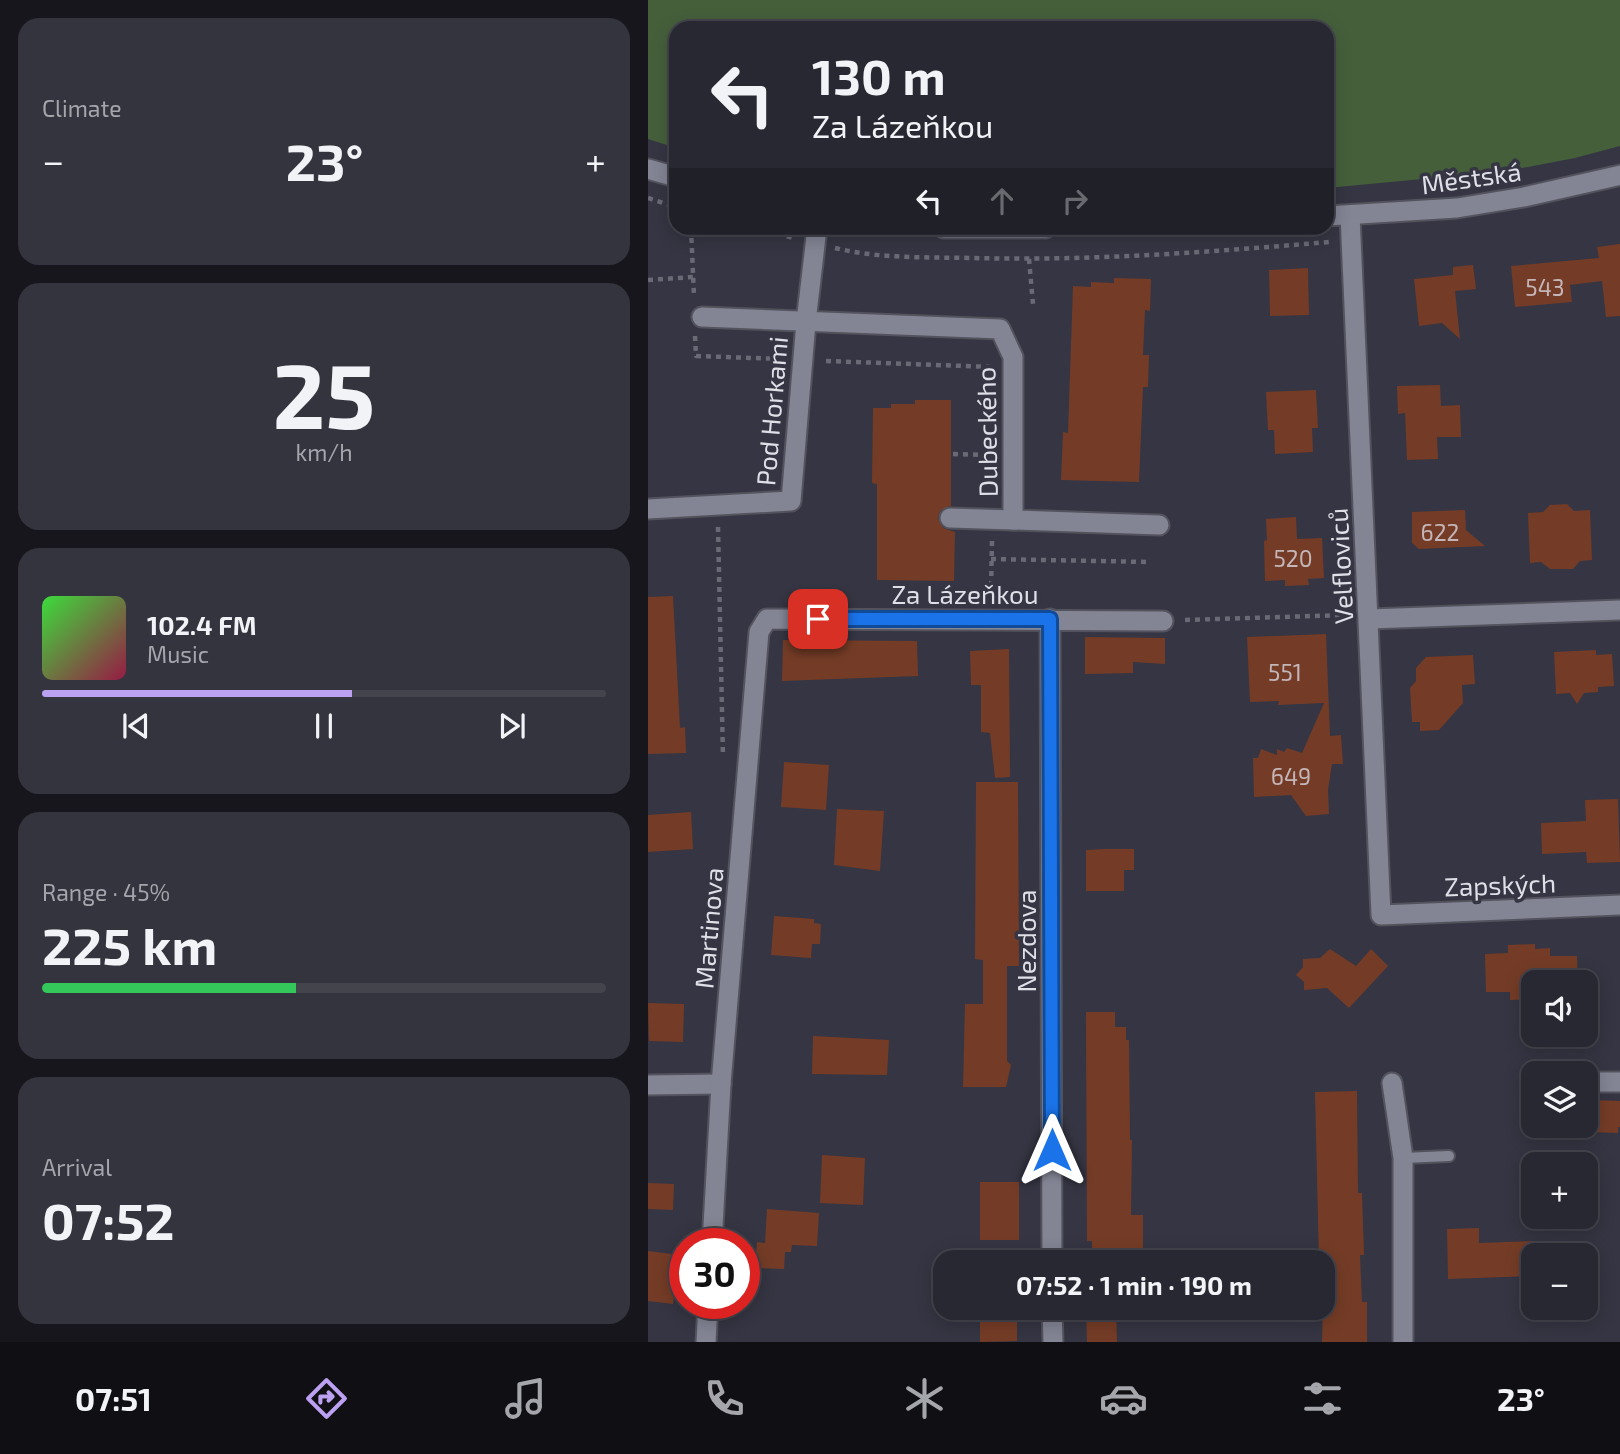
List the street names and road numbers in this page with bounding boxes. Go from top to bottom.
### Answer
street label: Městská [1419,155,1523,199]
street label: Pod Horkami [749,335,793,487]
street label: Dubeckého [969,367,1003,497]
street label: Velfloviců [1321,507,1359,625]
street label: Za Lázeňkou [891,578,1039,609]
street label: Martinova [687,866,729,990]
street label: Zapských [1444,867,1556,901]
street label: Nezdova [1010,890,1041,992]

